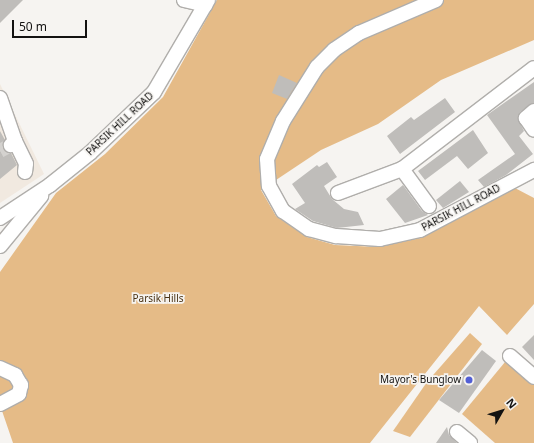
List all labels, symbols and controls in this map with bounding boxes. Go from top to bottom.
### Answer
scale bar [14,12,89,38]
text: 50 m [19,18,47,35]
street label: PARSIK HILL ROAD [84,90,156,158]
street label: PARSIK HILL ROAD [420,182,502,234]
park label: Parsik Hills [132,293,184,305]
place label: Mayor's Bunglow [380,374,461,386]
marker: Mayor's Bunglow [464,375,474,385]
north arrow [482,391,522,431]
text: N [503,395,520,411]

